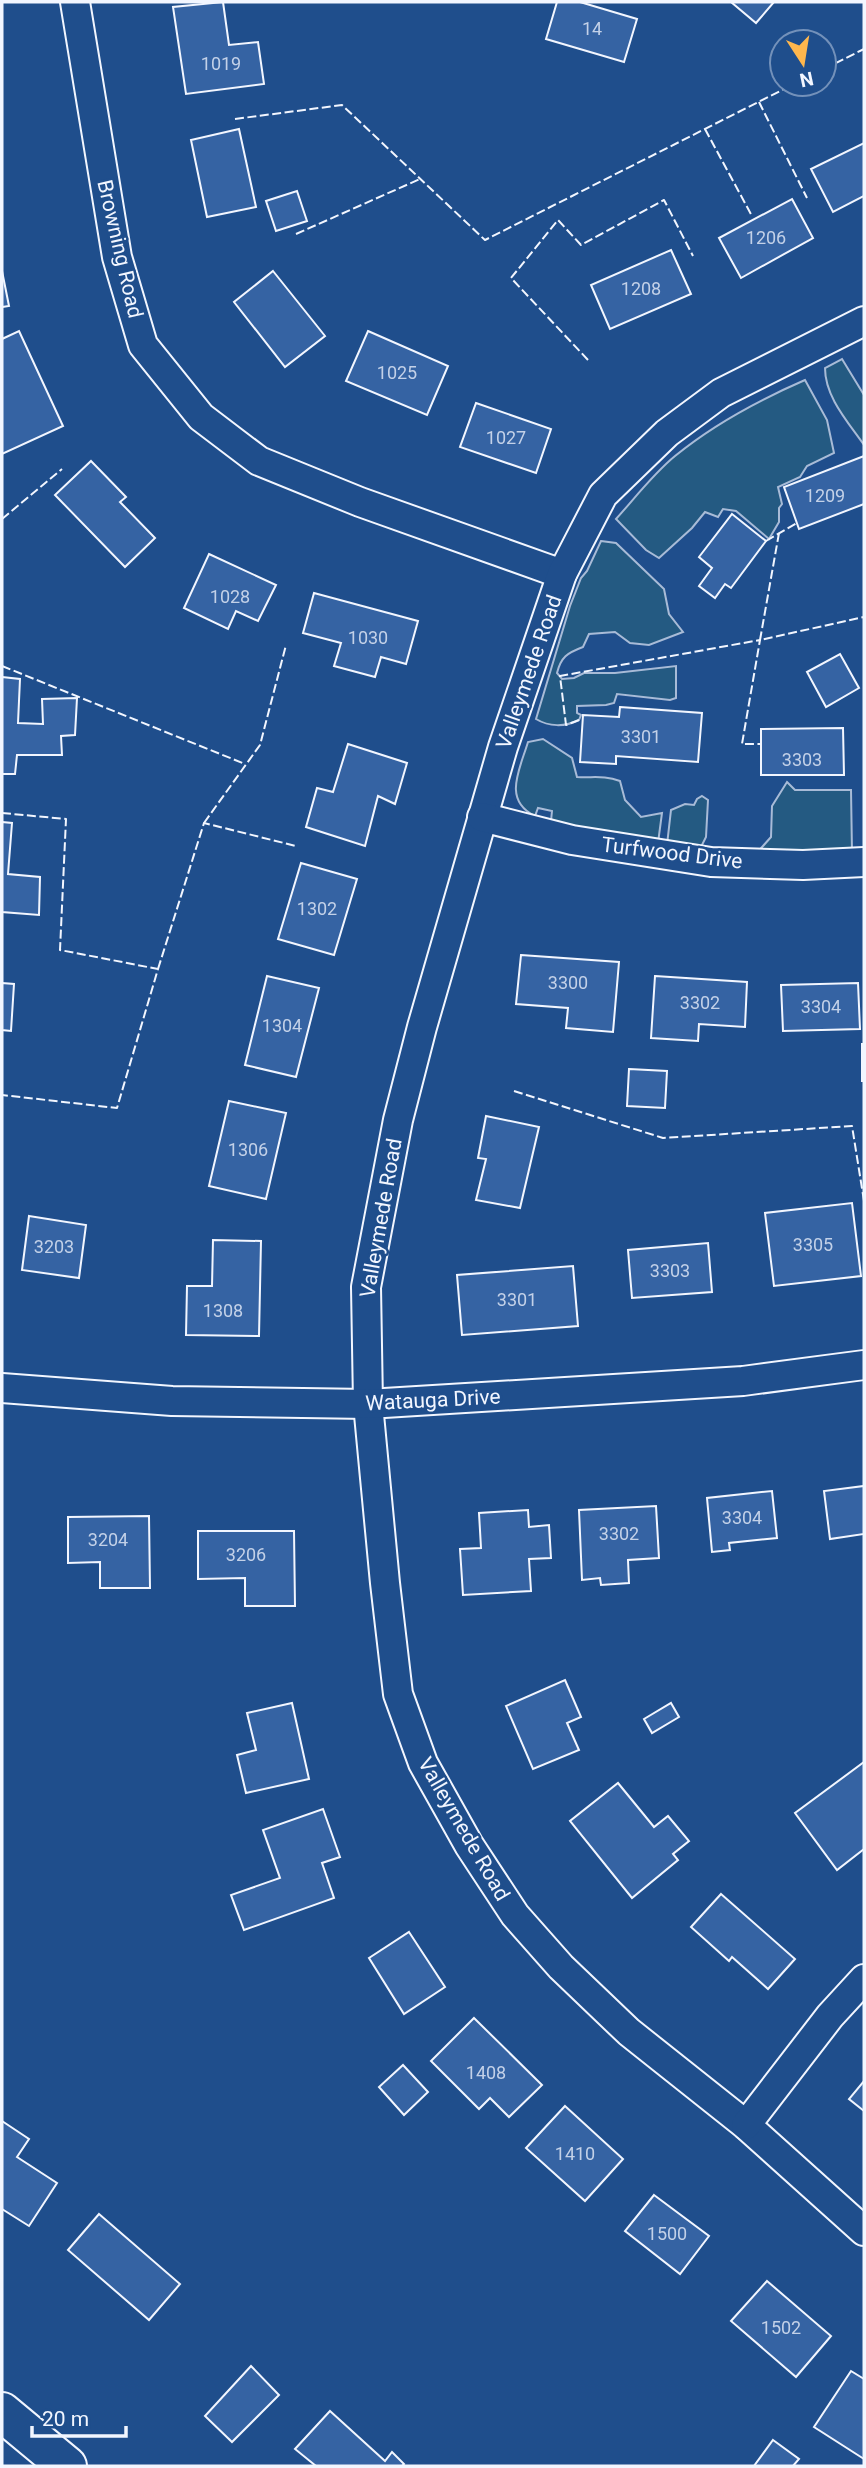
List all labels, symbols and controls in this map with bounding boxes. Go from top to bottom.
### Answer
house number: 14 [582,18,602,39]
north arrow [768,28,838,98]
house number: 1019 [201,53,241,74]
text: N [797,66,815,92]
street label: Browning Road [92,177,148,321]
house number: 1206 [746,227,786,248]
house number: 1208 [621,278,661,299]
house number: 1025 [377,362,417,383]
house number: 1027 [486,427,526,448]
house number: 1209 [805,485,845,506]
house number: 1028 [210,586,250,607]
street label: Valleymede Road [491,592,567,752]
house number: 1030 [348,627,388,648]
house number: 3301 [621,726,661,747]
house number: 3303 [782,749,822,770]
street label: Turfwood Drive [600,832,744,874]
house number: 1302 [297,898,337,919]
house number: 3300 [548,972,588,993]
house number: 3302 [680,992,720,1013]
house number: 3304 [801,996,841,1017]
house number: 1304 [262,1015,302,1036]
street label: Valleymede Road [355,1136,407,1300]
house number: 1306 [228,1139,268,1160]
house number: 3305 [793,1234,833,1255]
house number: 3203 [34,1236,74,1257]
house number: 3303 [650,1260,690,1281]
house number: 3301 [497,1289,537,1310]
house number: 1308 [203,1300,243,1321]
street label: Watauga Drive [365,1384,501,1416]
house number: 3304 [722,1507,762,1528]
house number: 3302 [599,1523,639,1544]
house number: 3204 [88,1529,128,1550]
house number: 3206 [226,1544,266,1565]
street label: Valleymede Road [413,1753,515,1905]
house number: 1408 [466,2062,506,2083]
house number: 1410 [555,2143,595,2164]
house number: 1500 [647,2223,687,2244]
house number: 1502 [761,2317,801,2338]
scale bar [32,2394,126,2438]
text: 20 m [42,2407,89,2431]

